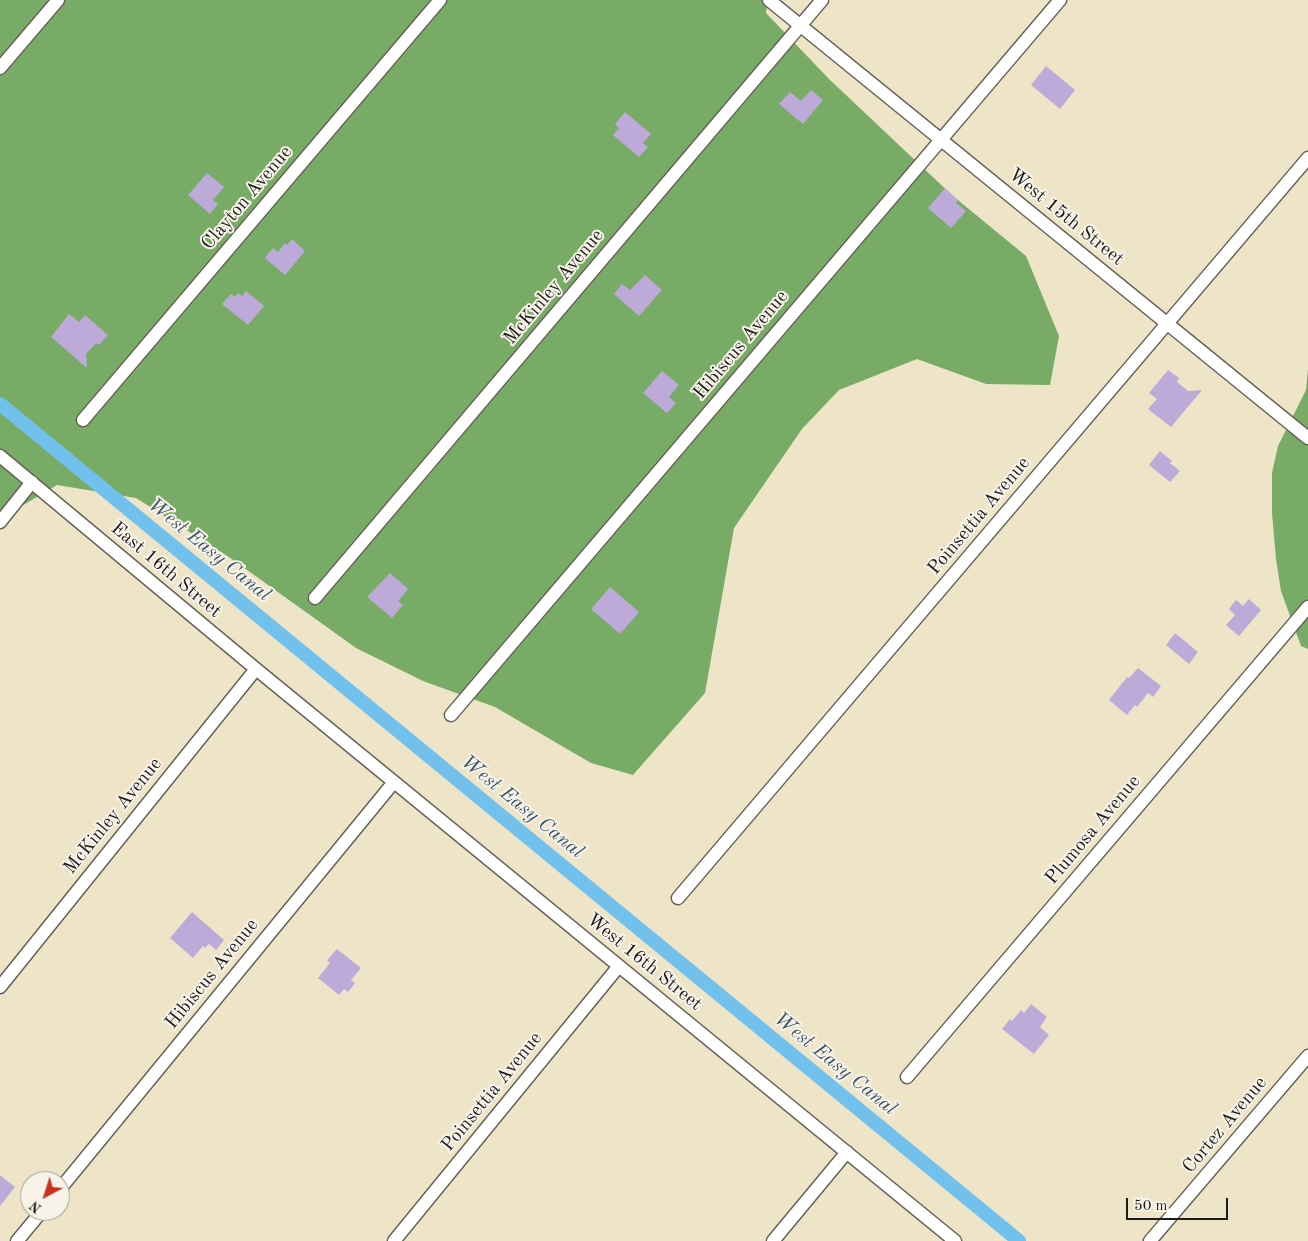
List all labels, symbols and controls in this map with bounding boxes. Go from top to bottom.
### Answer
street label: Clayton Avenue [197,141,297,255]
street label: West 15th Street [1004,163,1128,271]
street label: McKinley Avenue [499,225,609,349]
street label: Hibiscus Avenue [689,286,793,404]
street label: Poinsettia Avenue [923,452,1035,580]
water label: West Easy Canal [143,493,275,607]
street label: East 16th Street [106,517,226,623]
water label: West Easy Canal [456,750,588,864]
street label: McKinley Avenue [59,753,167,879]
street label: Plumosa Avenue [1041,771,1145,889]
street label: West 16th Street [582,908,706,1016]
street label: Hibiscus Avenue [160,914,264,1034]
water label: West Easy Canal [769,1007,901,1121]
street label: Poinsettia Avenue [437,1028,547,1156]
street label: Cortez Avenue [1178,1072,1272,1178]
north arrow [20,1171,70,1221]
scale bar [1128,1188,1230,1220]
text: N [27,1198,45,1216]
text: 50 m [1134,1199,1168,1214]

